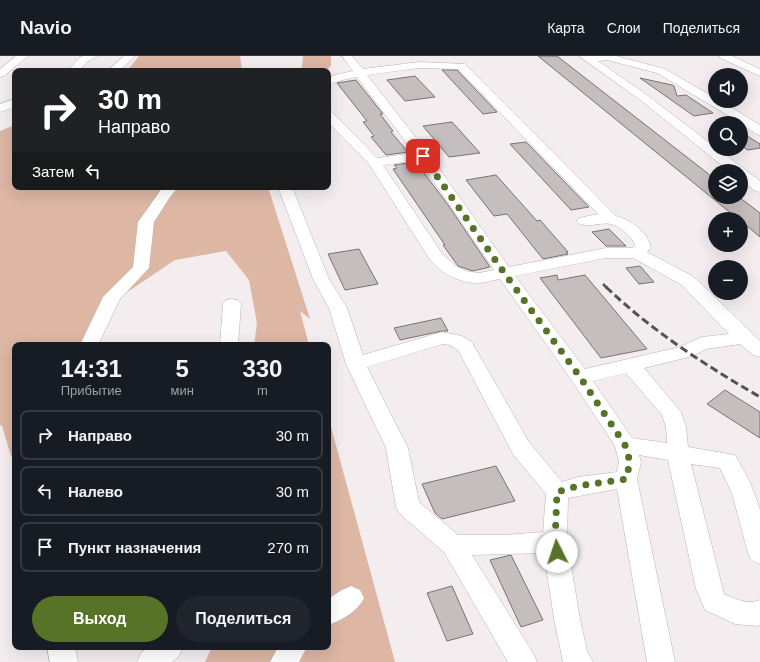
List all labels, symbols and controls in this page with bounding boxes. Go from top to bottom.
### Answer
text: Navio [20,17,72,38]
text: Карта [547,20,585,36]
text: Слои [607,20,641,36]
text: Поделиться [663,20,740,36]
map controls [708,68,748,300]
button: sound [708,68,748,108]
icon: right [32,84,84,136]
text: 30 m [98,84,162,115]
button: search [708,116,748,156]
text: Направо [98,117,170,137]
pin [406,139,440,173]
icon: arrive [412,145,434,167]
icon: left [82,160,104,182]
text: Затем [32,163,74,180]
button: layers [708,164,748,204]
button: + [708,212,748,252]
button: − [708,260,748,300]
text: 14:31 [61,355,122,382]
text: 5 [175,355,189,382]
text: 330 [242,355,282,382]
text: Прибытие [61,383,122,398]
text: мин [170,383,194,398]
text: m [257,383,268,398]
icon: right [34,424,56,446]
text: Направо [68,427,132,444]
text: 30 m [276,427,309,444]
icon: left [34,480,56,502]
text: Налево [68,483,123,500]
text: 30 m [276,483,309,500]
position arrow [536,531,578,573]
icon: arrive [34,536,56,558]
text: Пункт назначения [68,539,201,556]
text: 270 m [267,539,309,556]
button: Выход [32,596,168,642]
button: Поделиться [176,596,311,642]

